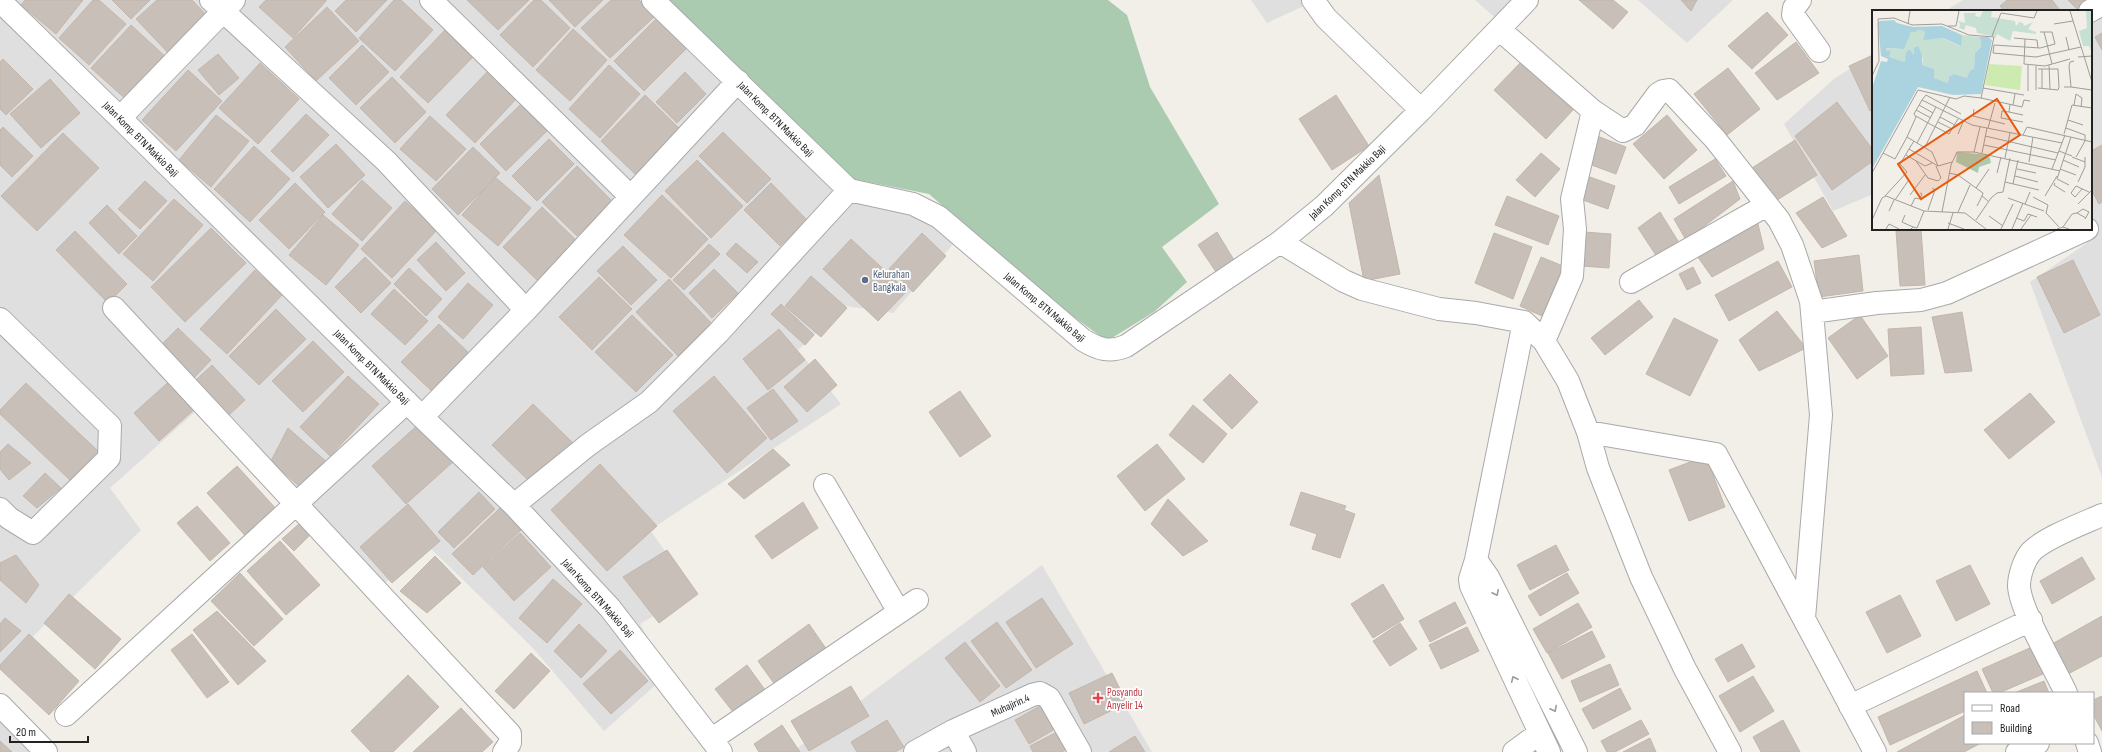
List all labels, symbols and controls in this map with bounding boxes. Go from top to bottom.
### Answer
inset map [1872,10,2092,230]
street label: Jalan Komp. BTN Makkio Baji [735,78,816,160]
street label: Jalan Komp. BTN Makkio Baji [100,98,181,180]
street label: Jalan Komp. BTN Makkio Baji [1306,143,1388,223]
place label: Kelurahan Bangkala [873,268,910,294]
street label: Jalan Komp. BTN Makkio Baji [1001,269,1088,345]
marker: Kelurahan Bangkala [860,275,870,285]
street label: Jalan Komp. BTN Makkio Baji [331,326,412,408]
street label: Jalan Komp. BTN Makkio Baji [558,556,636,640]
one-way arrow [1491,589,1499,596]
one-way arrow [1511,676,1519,683]
place label: Posyandu Anyelir 14 [1106,686,1143,712]
street label: Muhajirin.4 [989,691,1032,720]
marker: Posyandu Anyelir 14 [1092,692,1104,704]
legend [1964,692,2094,744]
text: Road [2000,701,2020,716]
one-way arrow [1549,705,1557,713]
scale bar [10,718,88,744]
text: Building [2000,721,2032,736]
text: 20 m [16,725,36,740]

